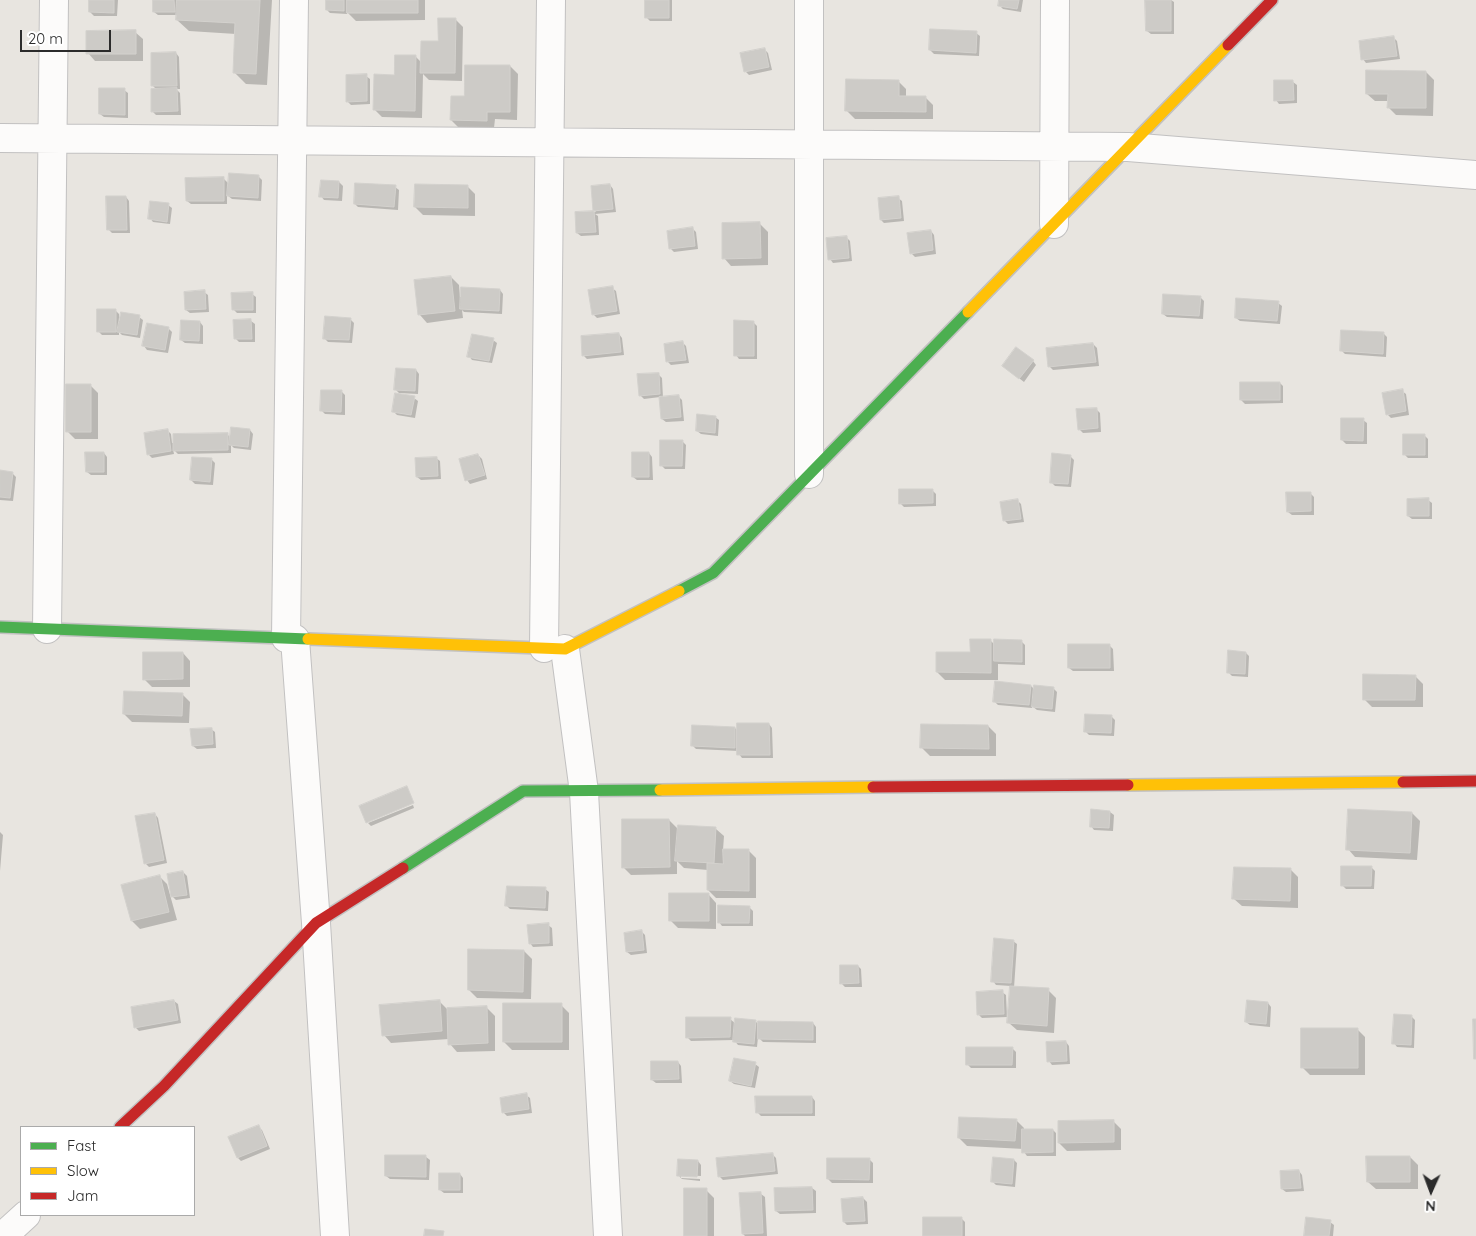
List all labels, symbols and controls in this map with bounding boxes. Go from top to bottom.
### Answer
scale bar [22,20,114,52]
text: 20 m [28,29,63,48]
legend [20,1126,195,1216]
text: Fast [67,1136,96,1155]
text: Slow [67,1161,99,1180]
north arrow [1406,1166,1456,1216]
text: Jam [67,1186,98,1205]
text: N [1425,1197,1436,1215]

